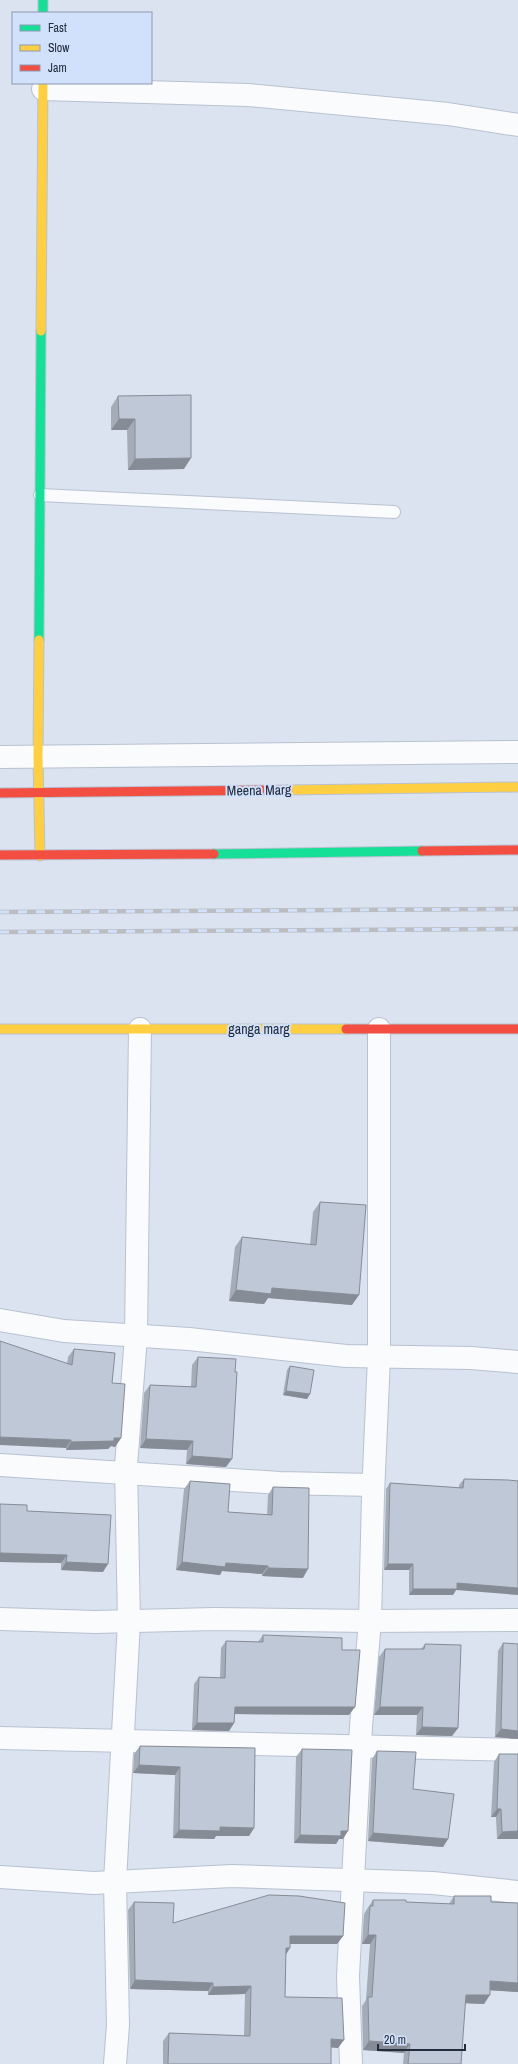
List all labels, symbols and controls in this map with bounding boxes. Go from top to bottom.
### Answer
legend [12,12,152,84]
text: Fast [48,20,67,36]
text: Slow [48,40,70,56]
text: Jam [48,60,67,76]
street label: Meena Marg [227,780,292,800]
street label: ganga marg [228,1020,290,1038]
scale bar [378,2026,465,2052]
text: 20 m [384,2032,406,2048]

